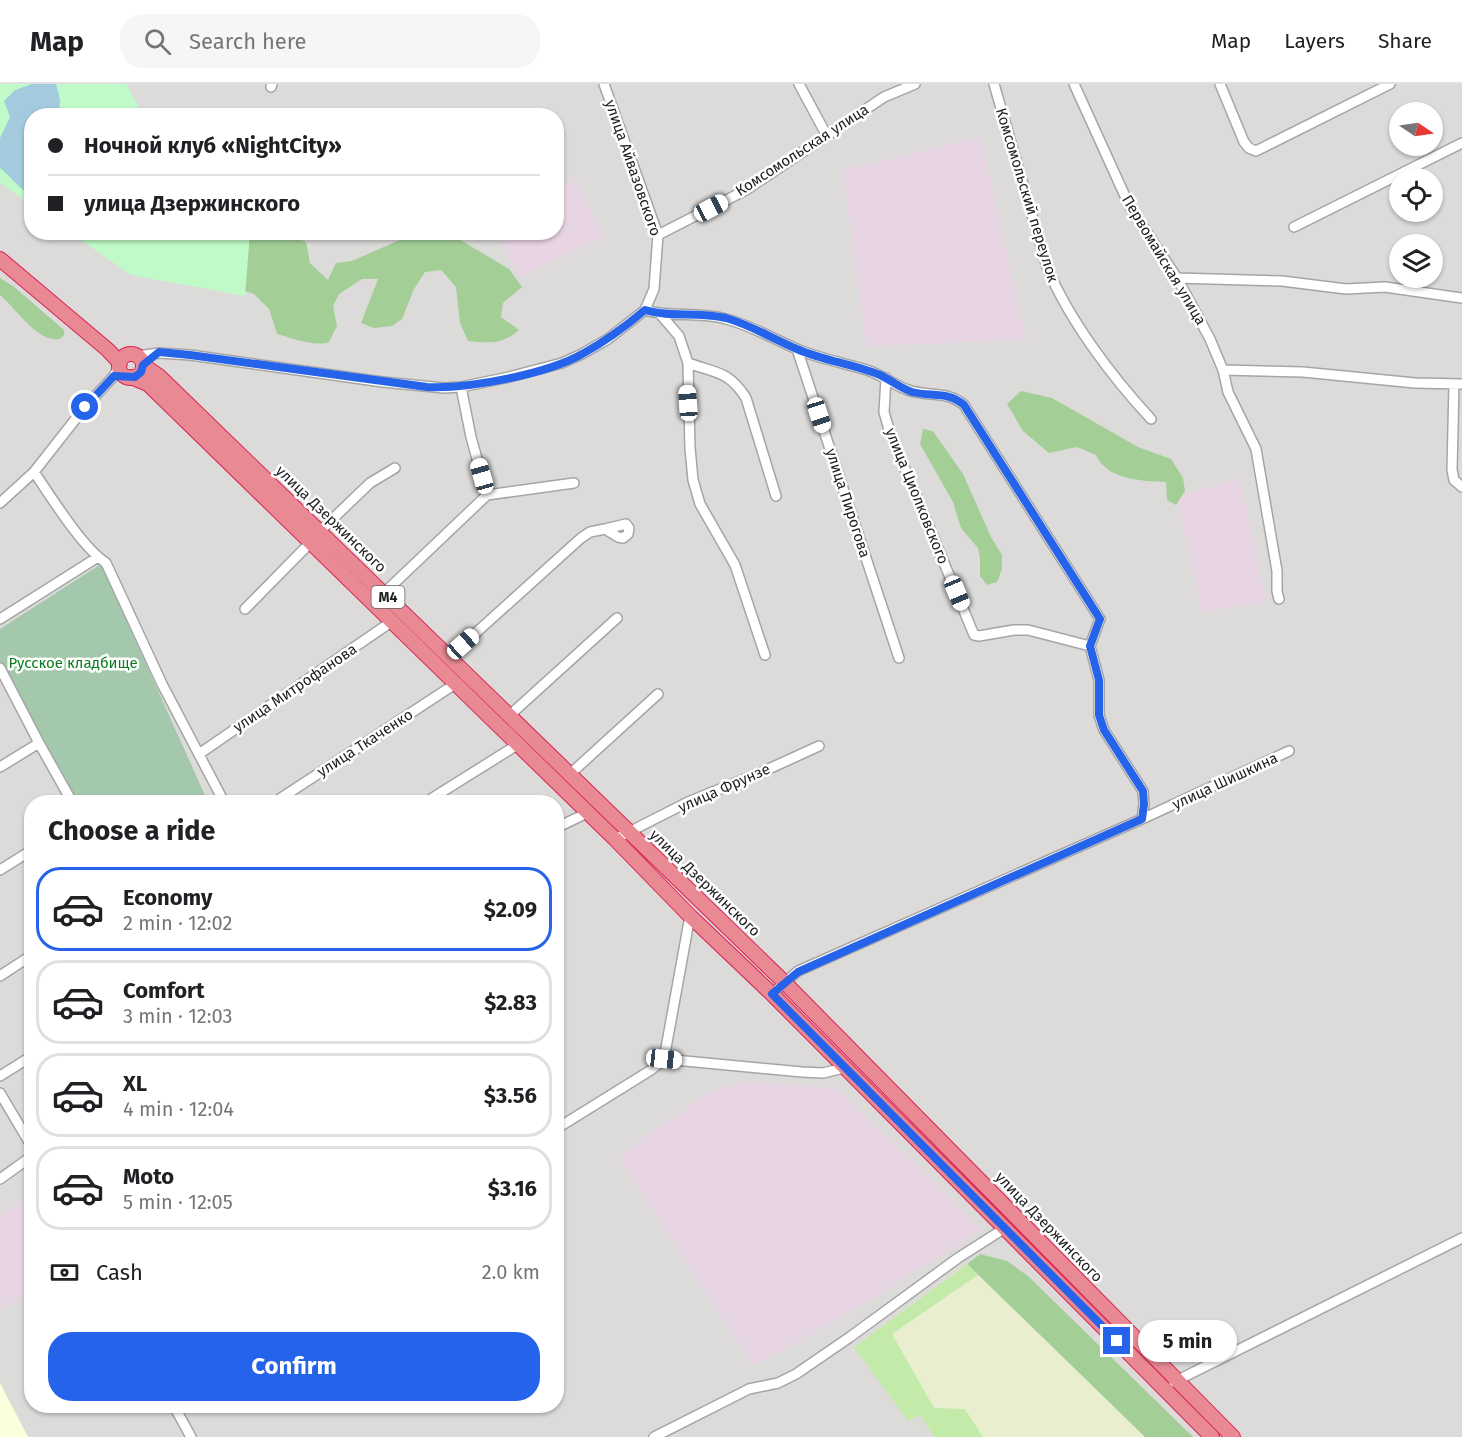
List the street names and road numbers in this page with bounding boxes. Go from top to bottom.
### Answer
street label: улица Айвазовского [601,98,665,238]
street label: Комсомольская улица [732,100,872,200]
street label: Комсомольский переулок [992,106,1062,285]
street label: Первомайская улица [1118,192,1210,328]
street label: улица Циолковского [881,425,953,567]
street label: улица Пирогова [822,446,874,560]
street label: улица Дзержинского [272,462,390,576]
road number: M4 [372,586,404,608]
street label: улица Митрофанова [230,640,360,736]
street label: улица Ткаченко [314,705,416,781]
street label: улица Шишкина [1169,749,1281,813]
street label: улица Фрунзе [675,760,773,816]
street label: улица Дзержинского [646,826,764,940]
street label: улица Дзержинского [992,1168,1106,1286]

